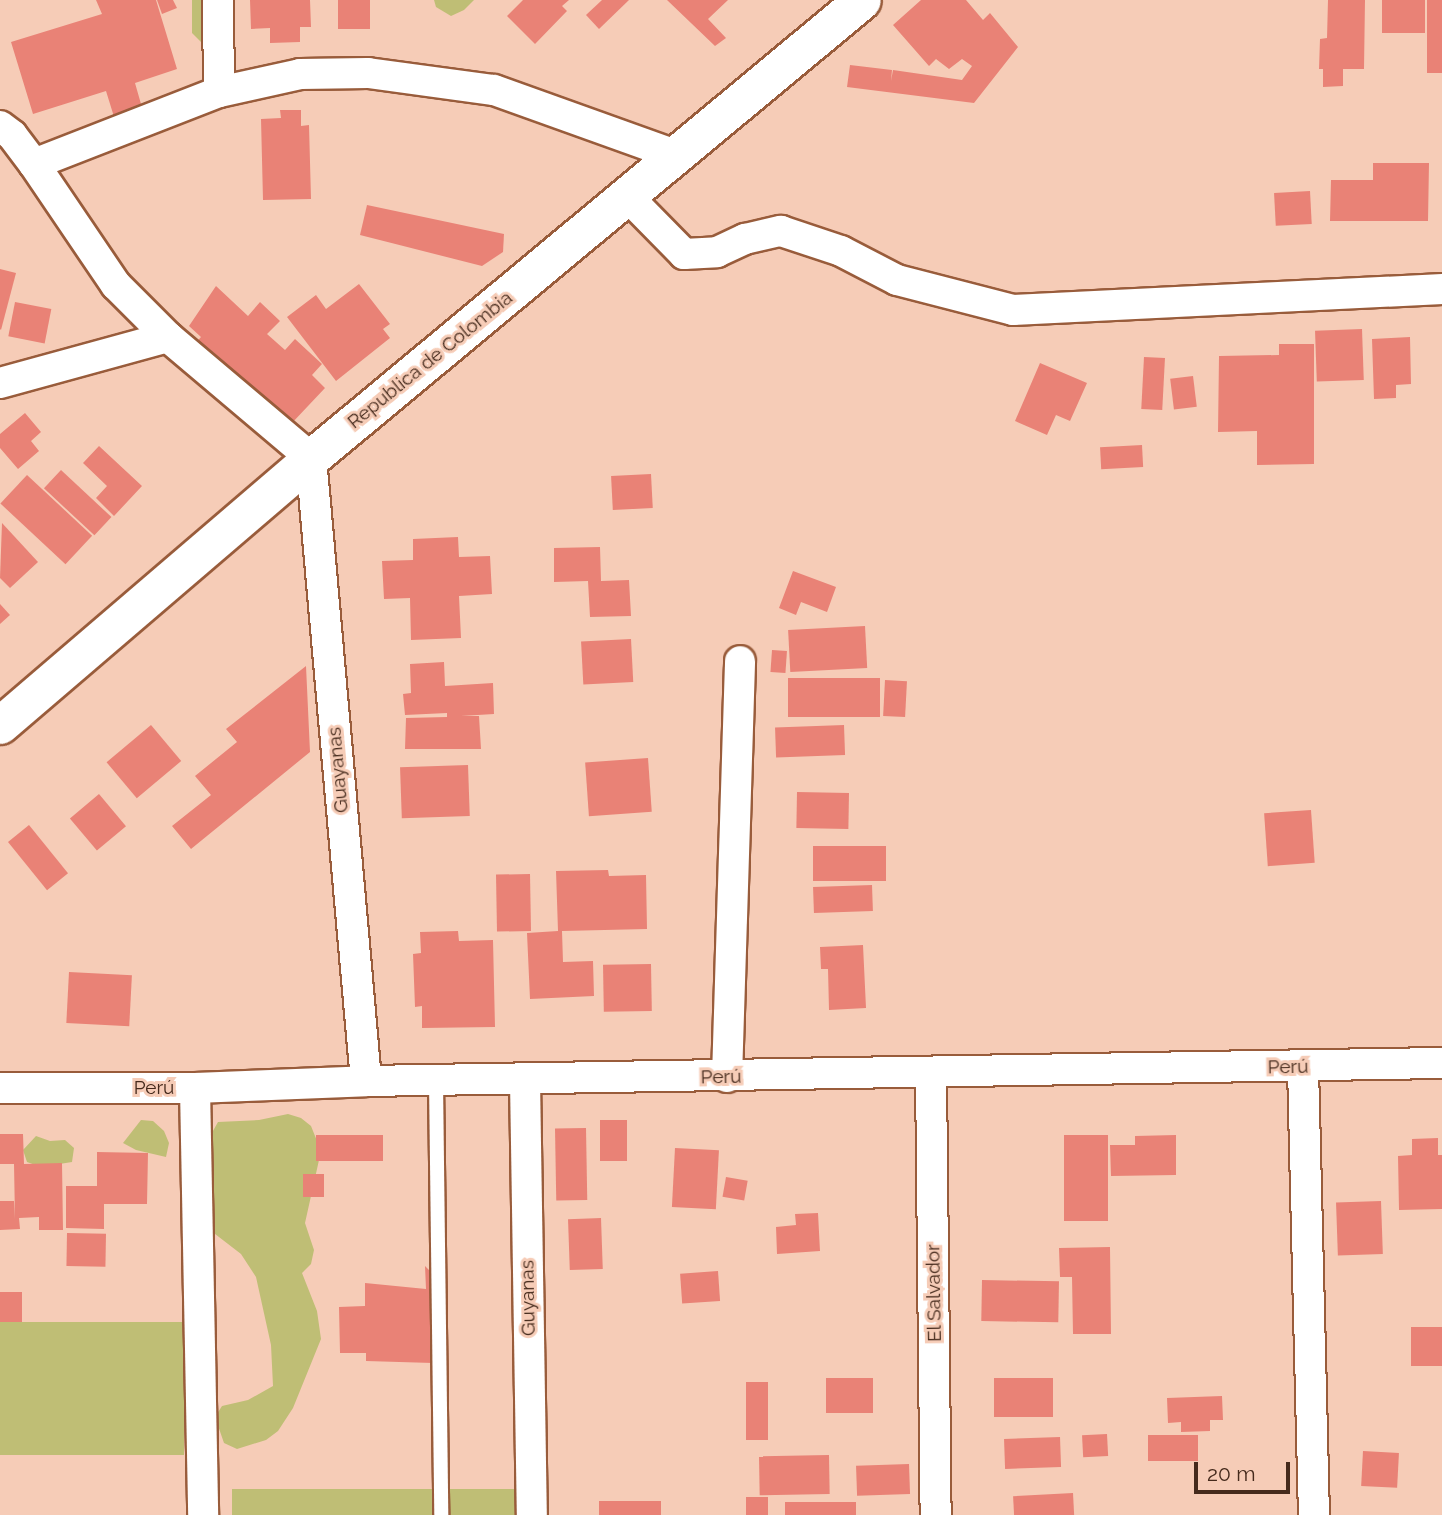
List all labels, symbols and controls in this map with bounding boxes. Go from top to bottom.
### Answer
street label: Republica de Colombia [343,287,517,433]
street label: Guayanas [323,726,353,814]
street label: Perú [1267,1055,1309,1079]
street label: Perú [700,1065,742,1089]
street label: Perú [134,1077,174,1099]
street label: El Salvador [922,1244,946,1342]
street label: Guyanas [516,1260,540,1336]
scale bar [1197,1448,1293,1492]
text: 20 m [1207,1461,1255,1486]

